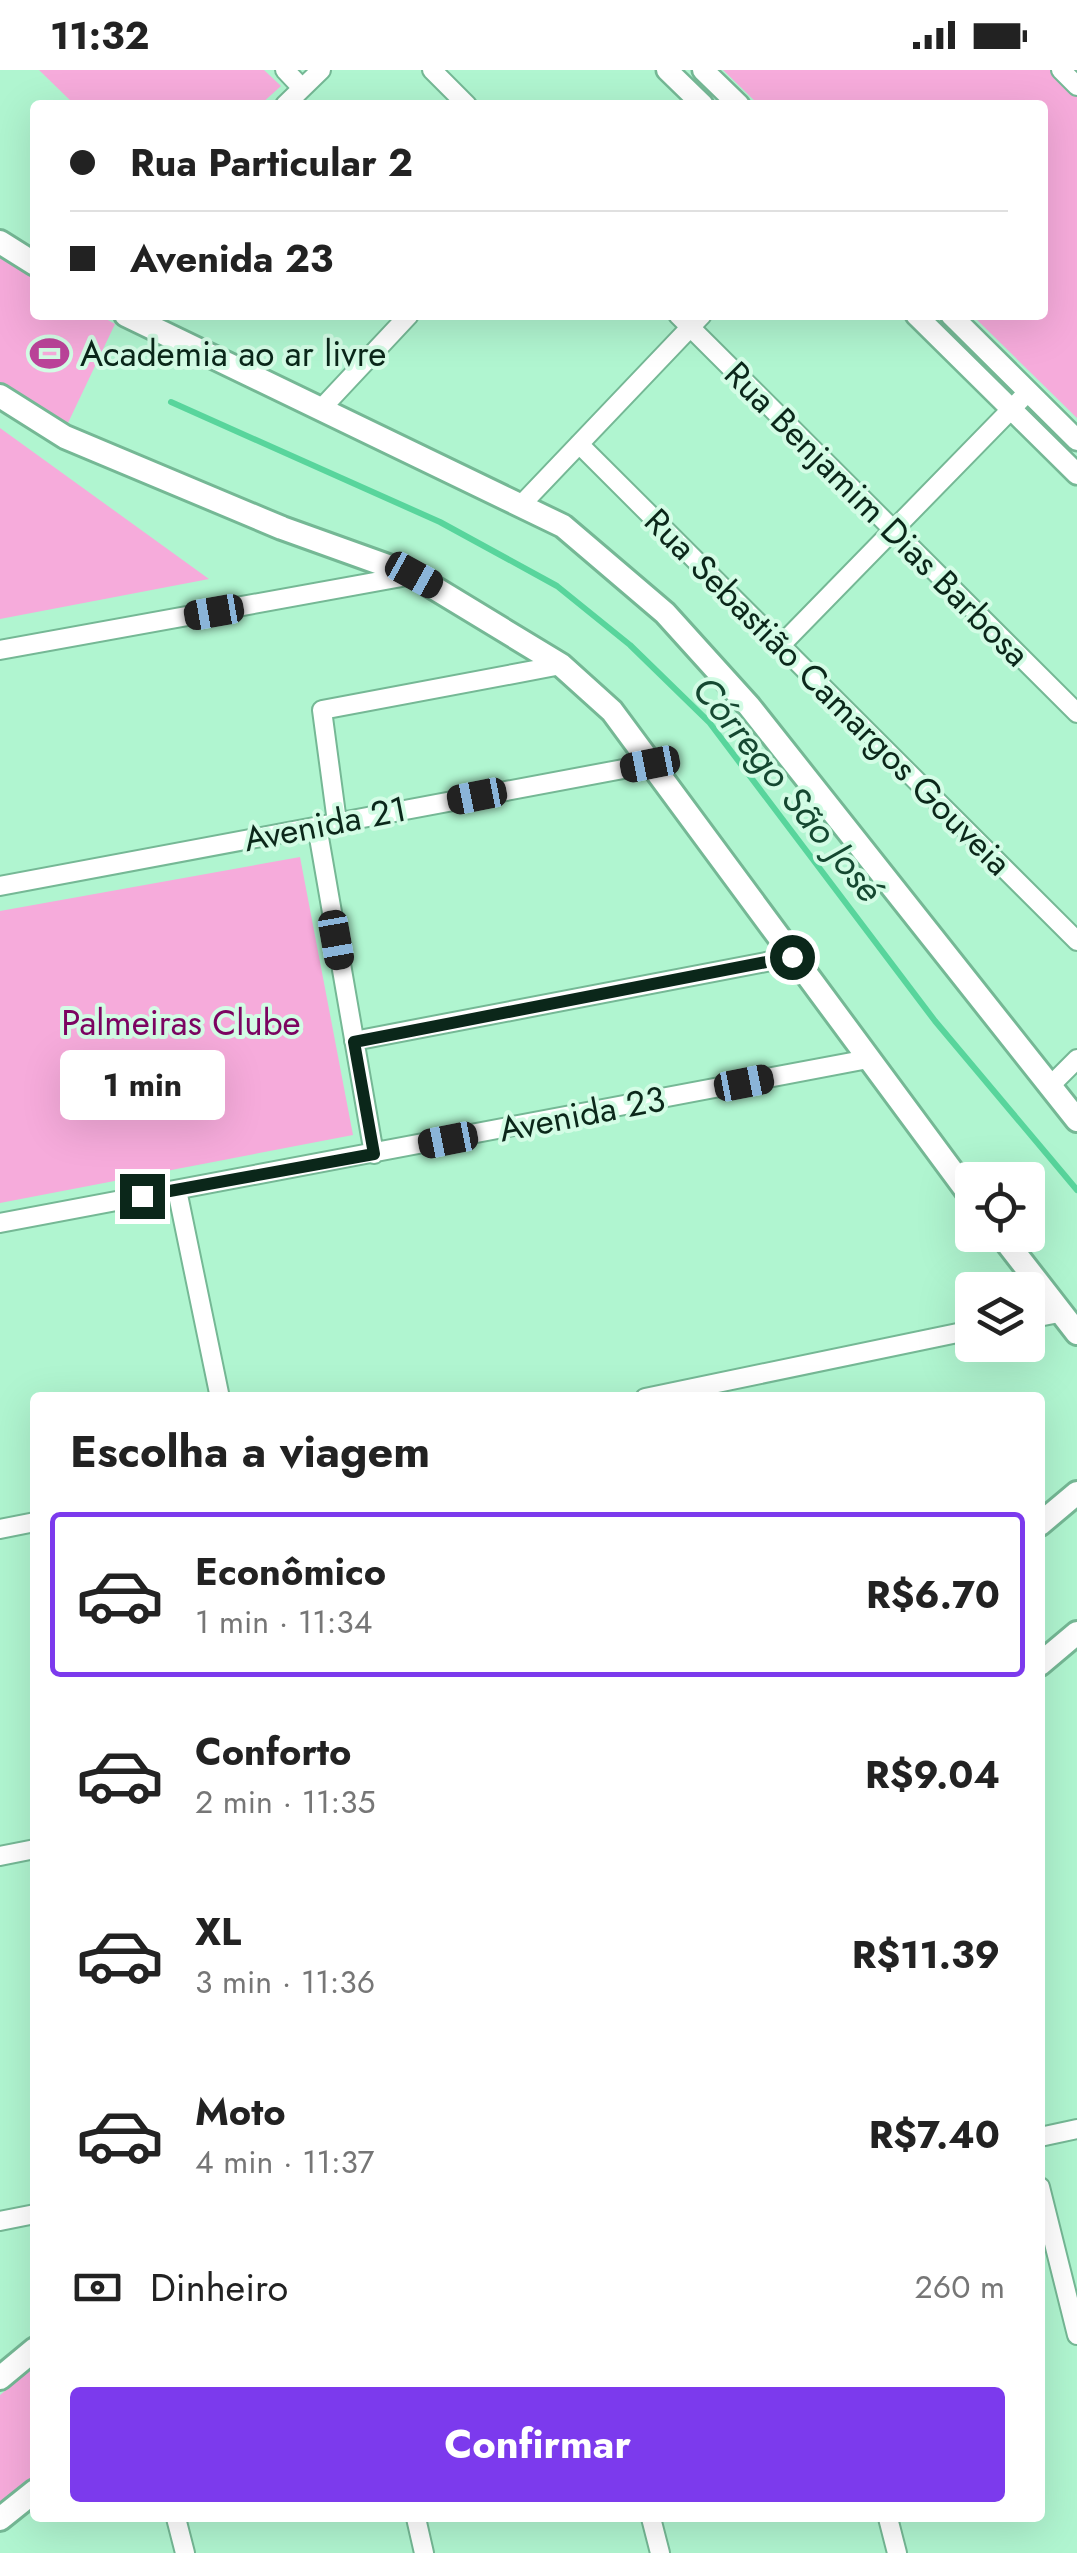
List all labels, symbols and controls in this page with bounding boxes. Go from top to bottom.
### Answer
text: 11:32 [50,8,149,63]
text: Rua Particular 2 [130,135,413,190]
text: Avenida 23 [130,231,333,286]
place label: Academia ao ar livre [80,329,386,379]
sports icon: Academia ao ar livre [29,333,71,375]
street label: Rua Benjamim Dias Barbosa [713,350,1041,678]
street label: Rua Sebastião Camargos Gouveia [633,497,1023,887]
car [380,547,448,603]
car [182,592,246,632]
water label: Córrego São José [680,664,898,915]
car [618,744,682,784]
car [445,776,509,816]
street label: Avenida 21 [239,784,411,864]
car [316,908,356,972]
route start [770,935,815,980]
park label: Palmeiras Clube [61,998,301,1048]
callout: 1 min [59,1051,224,1121]
text: 1 min [103,1062,182,1108]
car [712,1063,776,1103]
street label: Avenida 23 [495,1073,669,1155]
car [416,1120,480,1160]
map controls [955,1162,1045,1362]
button: locate [955,1162,1045,1252]
route end [120,1174,165,1219]
button: layers [955,1272,1045,1362]
text: Escolha a viagem [70,1419,430,1484]
text: Econômico [195,1544,386,1599]
icon: car [75,1550,165,1640]
text: R$6.70 [866,1567,1000,1622]
text: 1 min · 11:34 [195,1599,372,1645]
text: Conforto [195,1724,352,1779]
icon: car [75,1730,165,1820]
text: R$9.04 [865,1747,1000,1802]
text: 2 min · 11:35 [195,1779,376,1825]
text: XL [195,1904,241,1959]
icon: car [75,1910,165,2000]
text: R$11.39 [852,1927,1000,1982]
text: 3 min · 11:36 [195,1959,375,2005]
text: Moto [195,2084,286,2139]
icon: car [75,2090,165,2180]
text: R$7.40 [869,2107,1000,2162]
text: 4 min · 11:37 [195,2139,374,2185]
icon: cash [70,2260,125,2315]
text: Dinheiro [150,2260,288,2315]
text: 260 m [915,2264,1005,2310]
button: Confirmar [70,2387,1005,2502]

